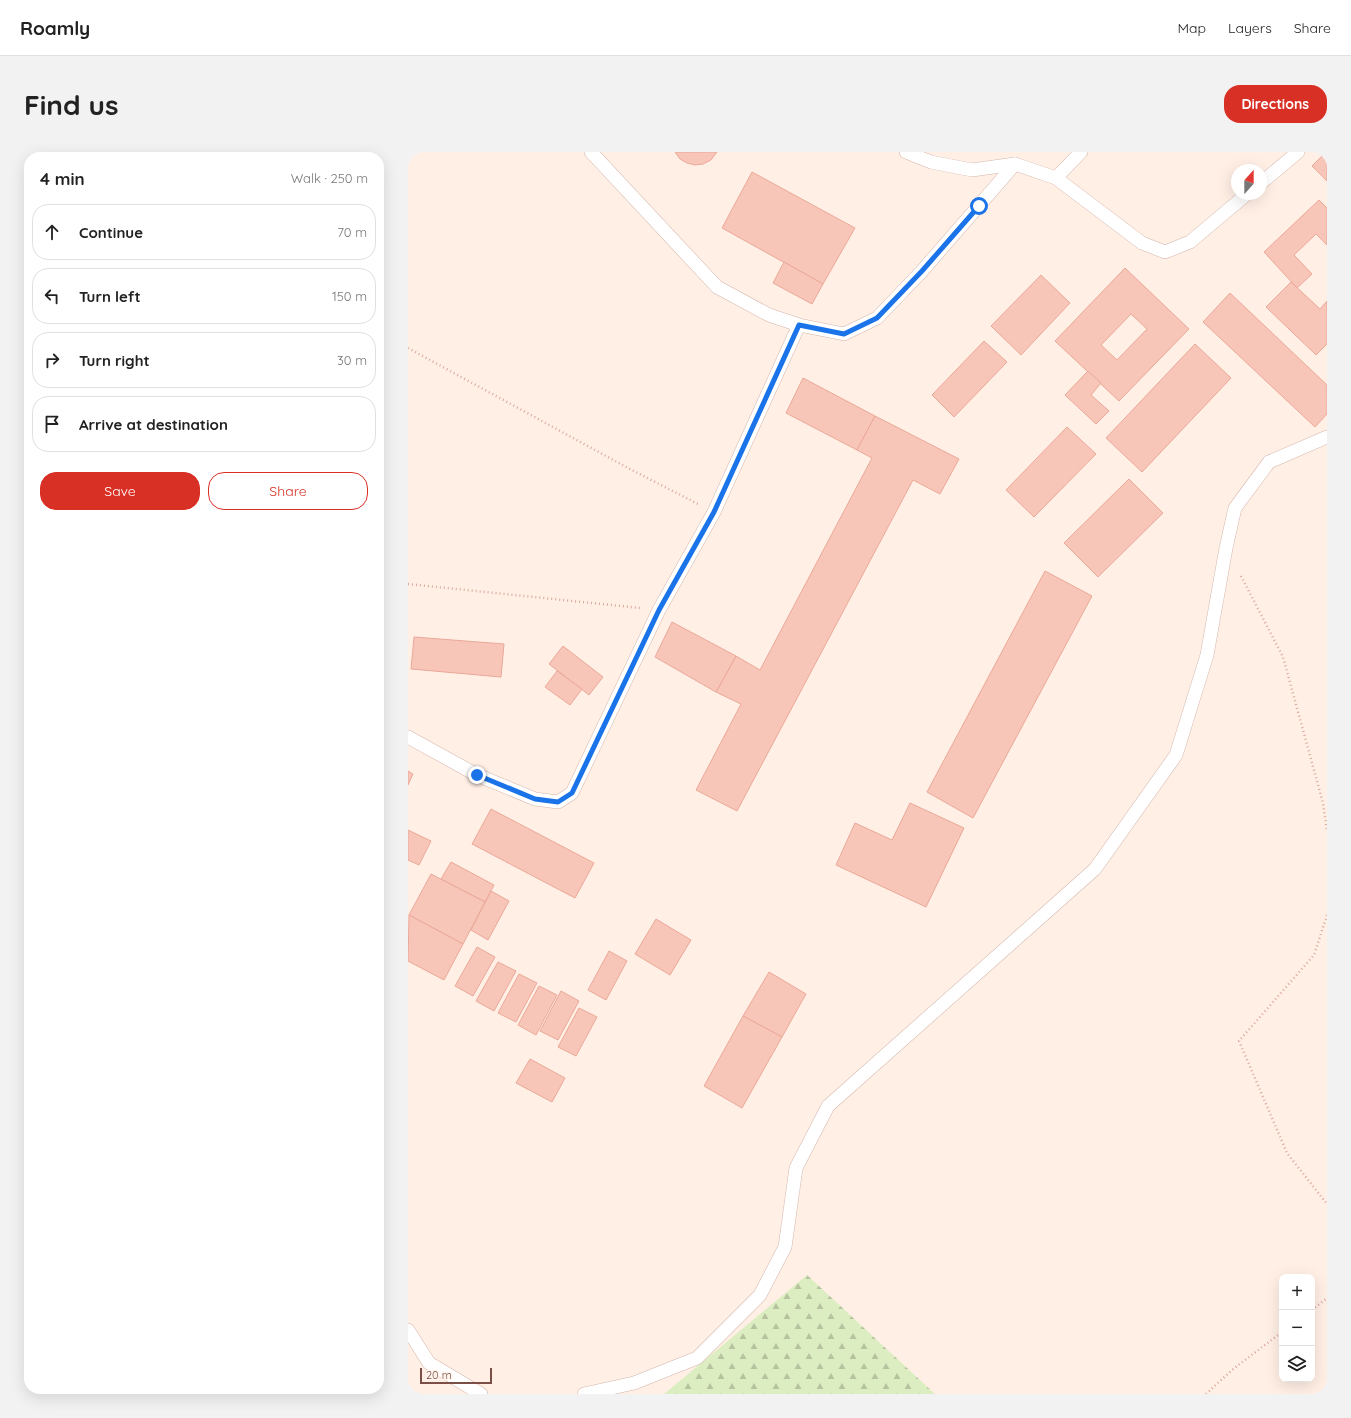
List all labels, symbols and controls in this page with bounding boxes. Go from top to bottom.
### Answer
text: Roamly [20,16,90,40]
text: Map [1177,19,1206,37]
text: Layers [1228,19,1272,37]
text: Share [1294,19,1331,37]
button: Directions [1224,85,1327,123]
text: Find us [24,87,118,122]
north arrow [1231,164,1267,200]
text: 4 min [40,168,85,189]
text: Walk · 250 m [291,170,368,186]
route start [970,197,988,215]
icon: ahead [41,221,63,243]
text: Continue [79,223,143,242]
text: 70 m [337,224,367,240]
icon: left [41,285,63,307]
text: Turn left [79,287,141,306]
text: 150 m [332,288,367,304]
icon: right [41,349,63,371]
text: Turn right [79,351,150,370]
text: 30 m [337,352,367,368]
icon: arrive [41,413,63,435]
text: Arrive at destination [79,415,228,434]
button: Save [40,472,200,510]
button: Share [208,472,368,510]
route end [468,766,486,784]
map controls [1279,1274,1315,1382]
button: + [1279,1274,1315,1310]
button: − [1279,1310,1315,1346]
button: layers [1279,1346,1315,1382]
scale bar [420,1366,492,1385]
text: 20 m [426,1368,452,1382]

